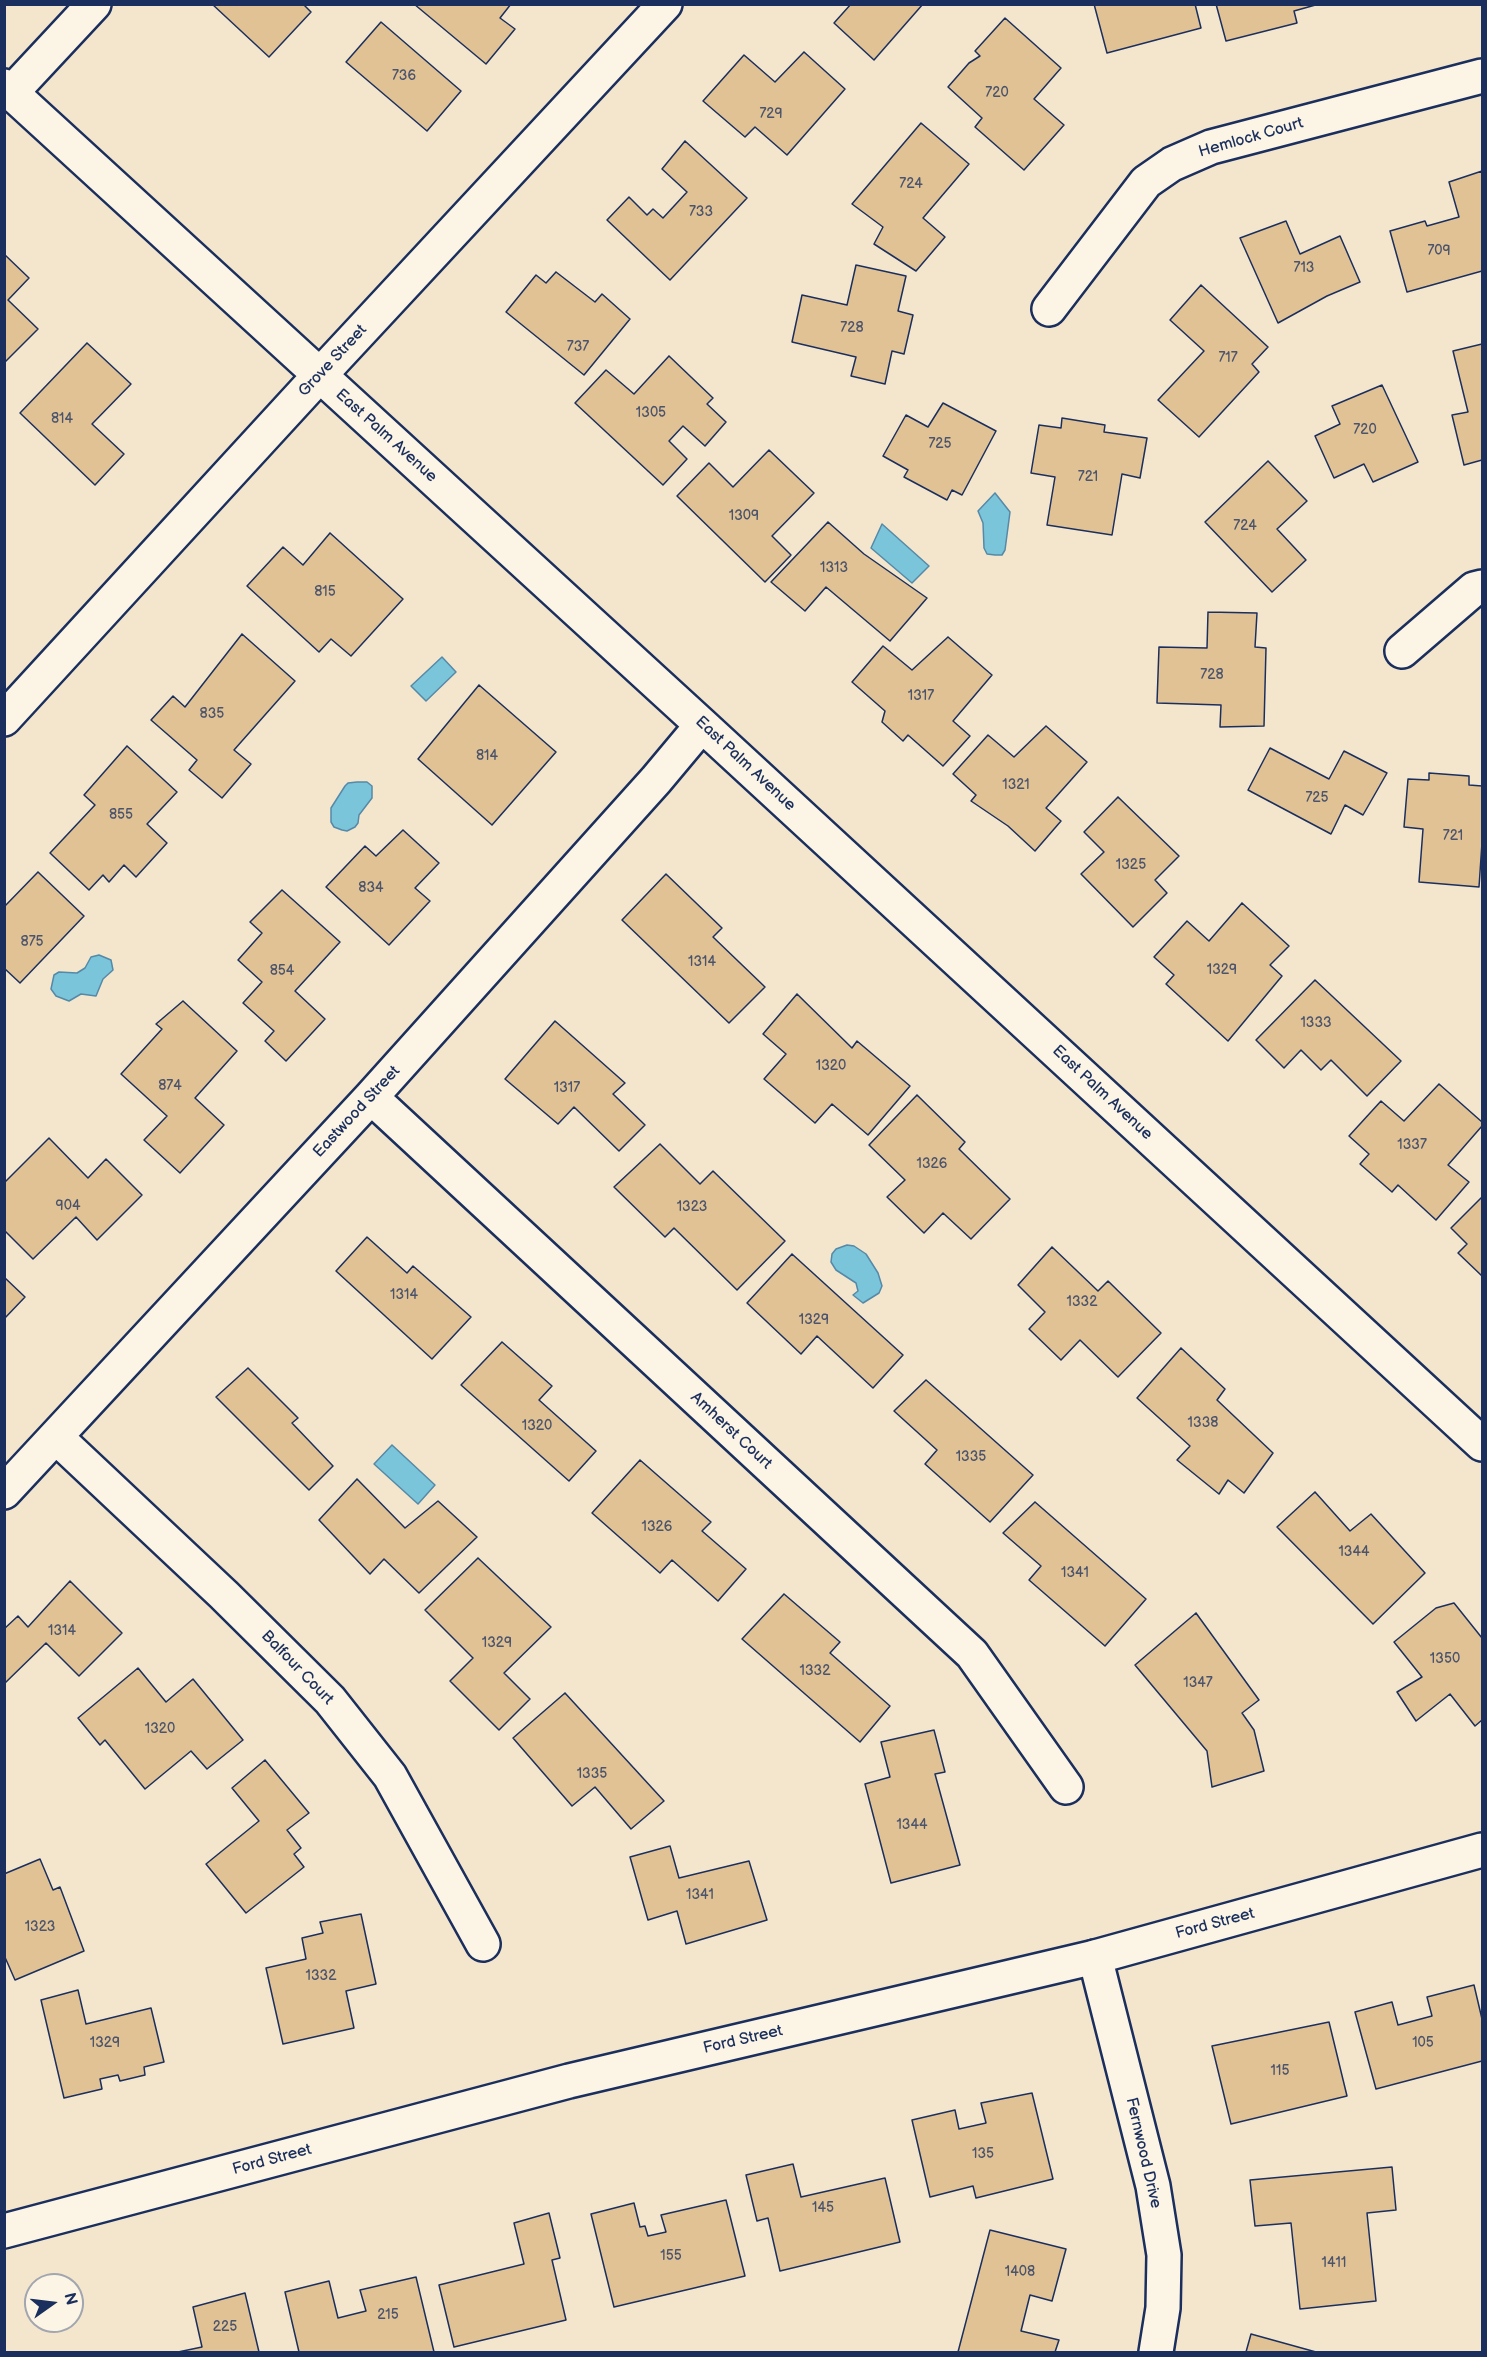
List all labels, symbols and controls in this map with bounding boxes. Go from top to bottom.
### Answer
house number: 736 [392,68,416,84]
house number: 720 [985,85,1009,101]
house number: 729 [759,106,783,122]
street label: Hemlock Court [1197,114,1305,162]
house number: 724 [899,176,923,192]
house number: 733 [689,204,713,220]
house number: 709 [1427,243,1451,259]
house number: 713 [1294,260,1314,276]
house number: 728 [840,320,864,336]
street label: Grove Street [295,321,371,401]
house number: 737 [567,339,589,355]
house number: 717 [1218,350,1238,366]
street label: East Palm Avenue [331,385,441,487]
house number: 1305 [636,405,666,421]
house number: 814 [51,411,73,427]
house number: 720 [1353,422,1377,438]
house number: 725 [928,436,952,452]
house number: 721 [1078,469,1098,485]
house number: 1309 [729,508,759,524]
house number: 724 [1233,518,1257,534]
house number: 1313 [820,560,848,576]
house number: 815 [314,584,336,600]
house number: 728 [1200,667,1224,683]
house number: 1317 [908,688,934,704]
house number: 835 [200,706,224,722]
street label: East Palm Avenue [691,713,799,815]
house number: 814 [476,748,498,764]
house number: 1321 [1002,777,1030,793]
house number: 725 [1305,790,1329,806]
house number: 855 [109,807,133,823]
house number: 721 [1443,828,1463,844]
house number: 1325 [1116,857,1146,873]
house number: 834 [358,880,384,896]
house number: 875 [20,934,44,950]
house number: 1314 [688,954,716,970]
house number: 1329 [1207,962,1237,978]
house number: 854 [270,963,294,979]
house number: 1333 [1300,1015,1332,1031]
street label: East Palm Avenue [1048,1042,1156,1144]
house number: 1320 [816,1058,846,1074]
street label: Eastwood Street [310,1062,404,1162]
house number: 874 [158,1078,182,1094]
house number: 1317 [554,1080,580,1096]
house number: 1337 [1397,1137,1427,1153]
house number: 1326 [917,1156,947,1172]
house number: 904 [56,1198,80,1214]
house number: 1323 [677,1199,707,1215]
house number: 1314 [390,1287,418,1303]
house number: 1332 [1067,1294,1097,1310]
house number: 1329 [799,1312,829,1328]
street label: Amherst Court [686,1388,776,1474]
house number: 1338 [1188,1415,1218,1431]
house number: 1320 [522,1418,552,1434]
house number: 1335 [956,1449,986,1465]
house number: 1326 [642,1519,672,1535]
house number: 1344 [1338,1544,1370,1560]
house number: 1341 [1061,1565,1089,1581]
house number: 1314 [48,1623,76,1639]
street label: Balfour Court [257,1627,337,1709]
house number: 1329 [482,1635,512,1651]
house number: 1350 [1430,1651,1460,1667]
house number: 1332 [800,1663,830,1679]
house number: 1347 [1183,1675,1213,1691]
house number: 1320 [145,1721,175,1737]
house number: 1335 [577,1766,607,1782]
house number: 1344 [896,1817,928,1833]
house number: 1341 [686,1887,714,1903]
street label: Ford Street [1173,1904,1257,1944]
house number: 1323 [25,1919,55,1935]
house number: 1332 [306,1968,336,1984]
street label: Ford Street [701,2022,785,2058]
house number: 1329 [90,2035,120,2051]
house number: 105 [1412,2035,1434,2051]
house number: 115 [1271,2063,1289,2079]
street label: Fernwood Drive [1121,2096,1165,2210]
street label: Ford Street [230,2140,314,2180]
house number: 135 [972,2146,994,2162]
house number: 145 [812,2200,834,2216]
house number: 155 [660,2248,682,2264]
house number: 1411 [1322,2255,1346,2271]
house number: 1408 [1005,2264,1035,2280]
north arrow [24,2273,84,2333]
text: N [59,2291,81,2307]
house number: 215 [377,2307,399,2323]
house number: 225 [213,2319,237,2335]

